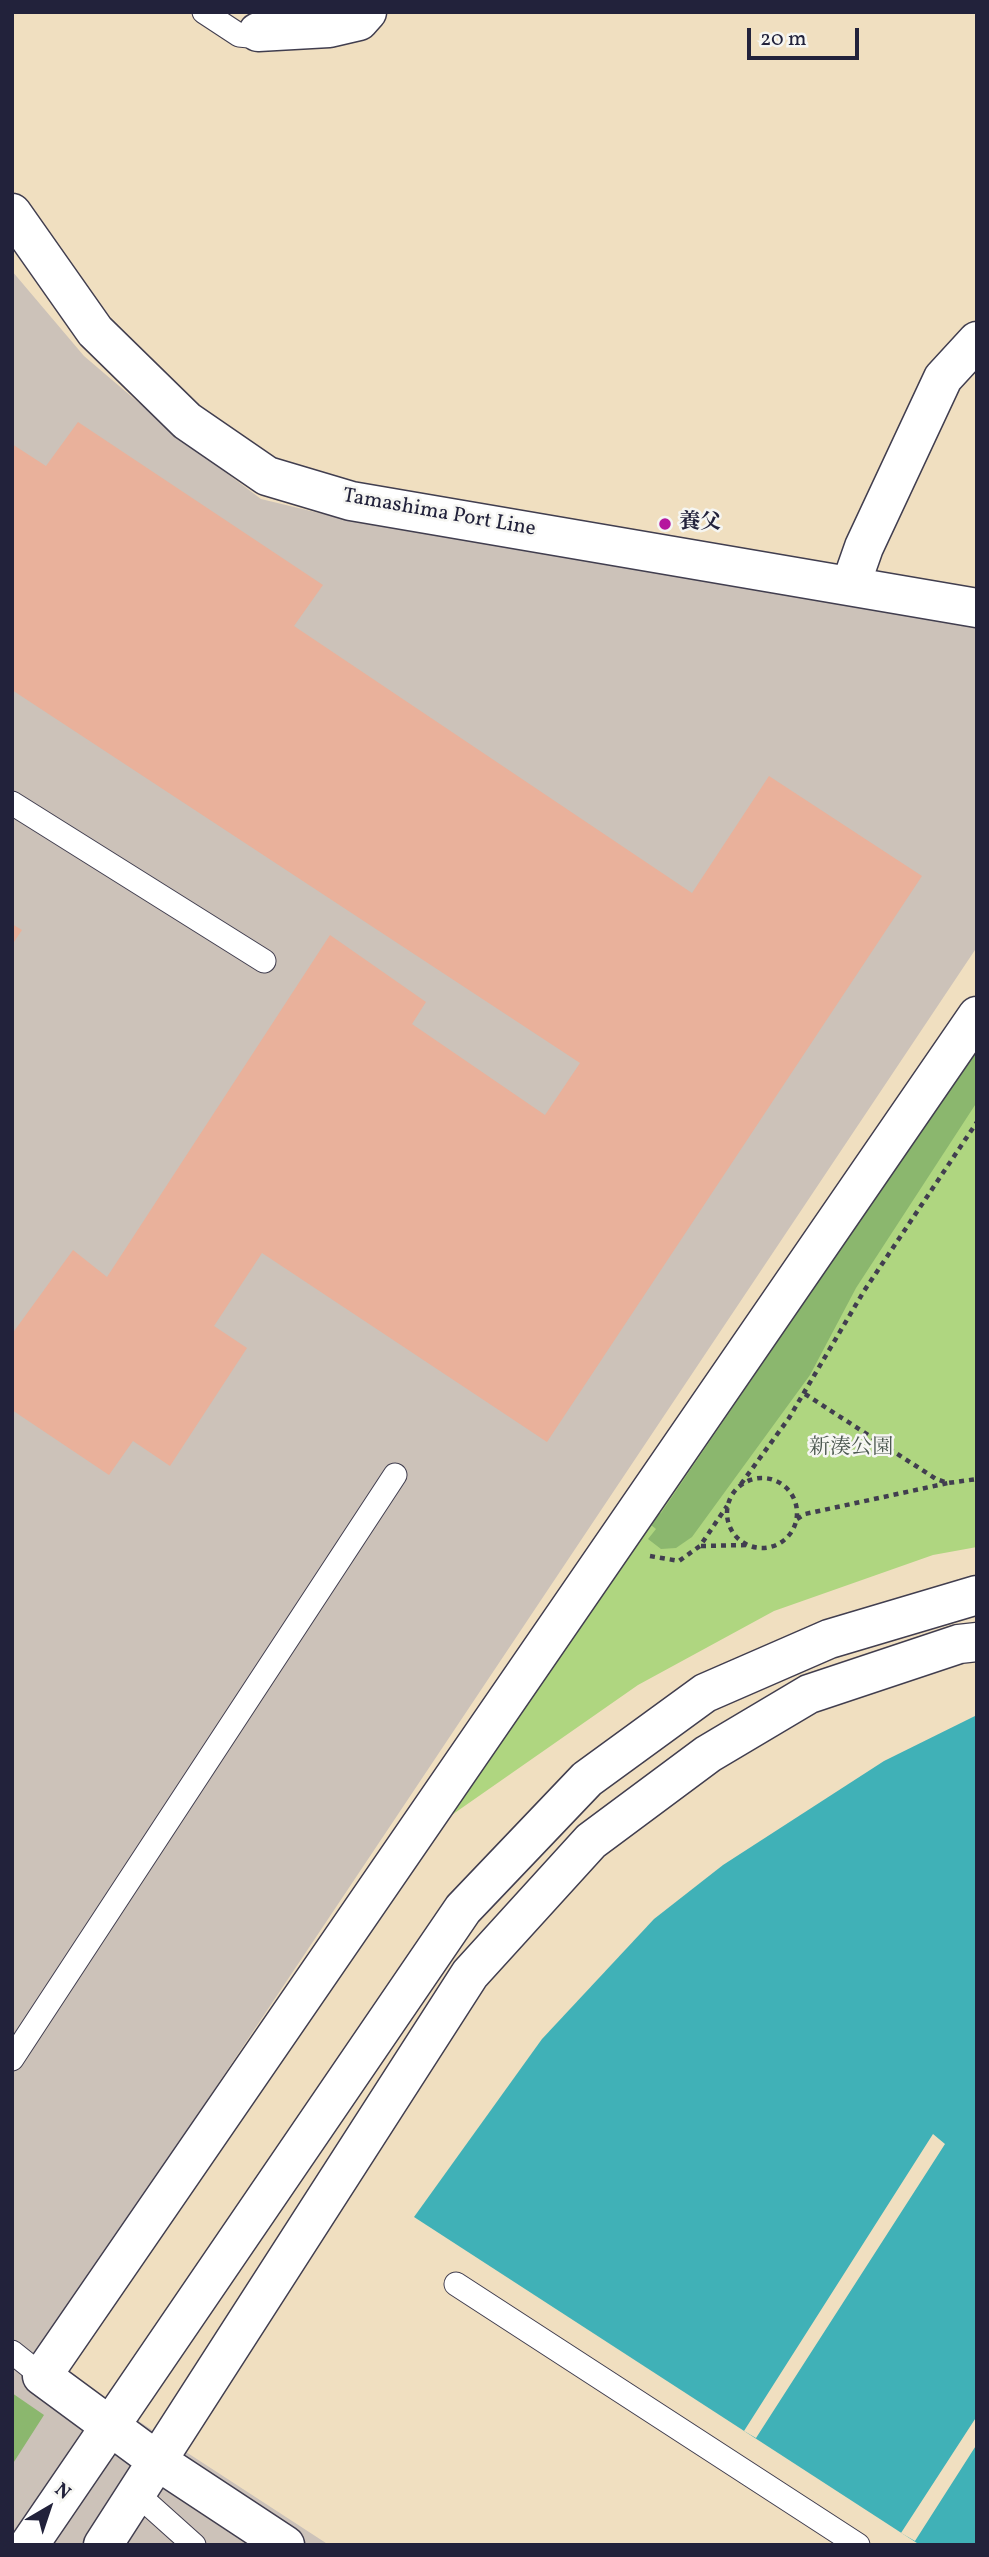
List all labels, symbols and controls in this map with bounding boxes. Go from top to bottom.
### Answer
scale bar [751,14,863,58]
text: 20 m [760,25,806,54]
street label: Tamashima Port Line [341,485,537,543]
place label: 養父 [679,511,721,537]
marker: 養父 [657,516,673,532]
park label: 新湊公園 [809,1436,893,1462]
north arrow [14,2473,84,2543]
text: N [49,2477,76,2506]

